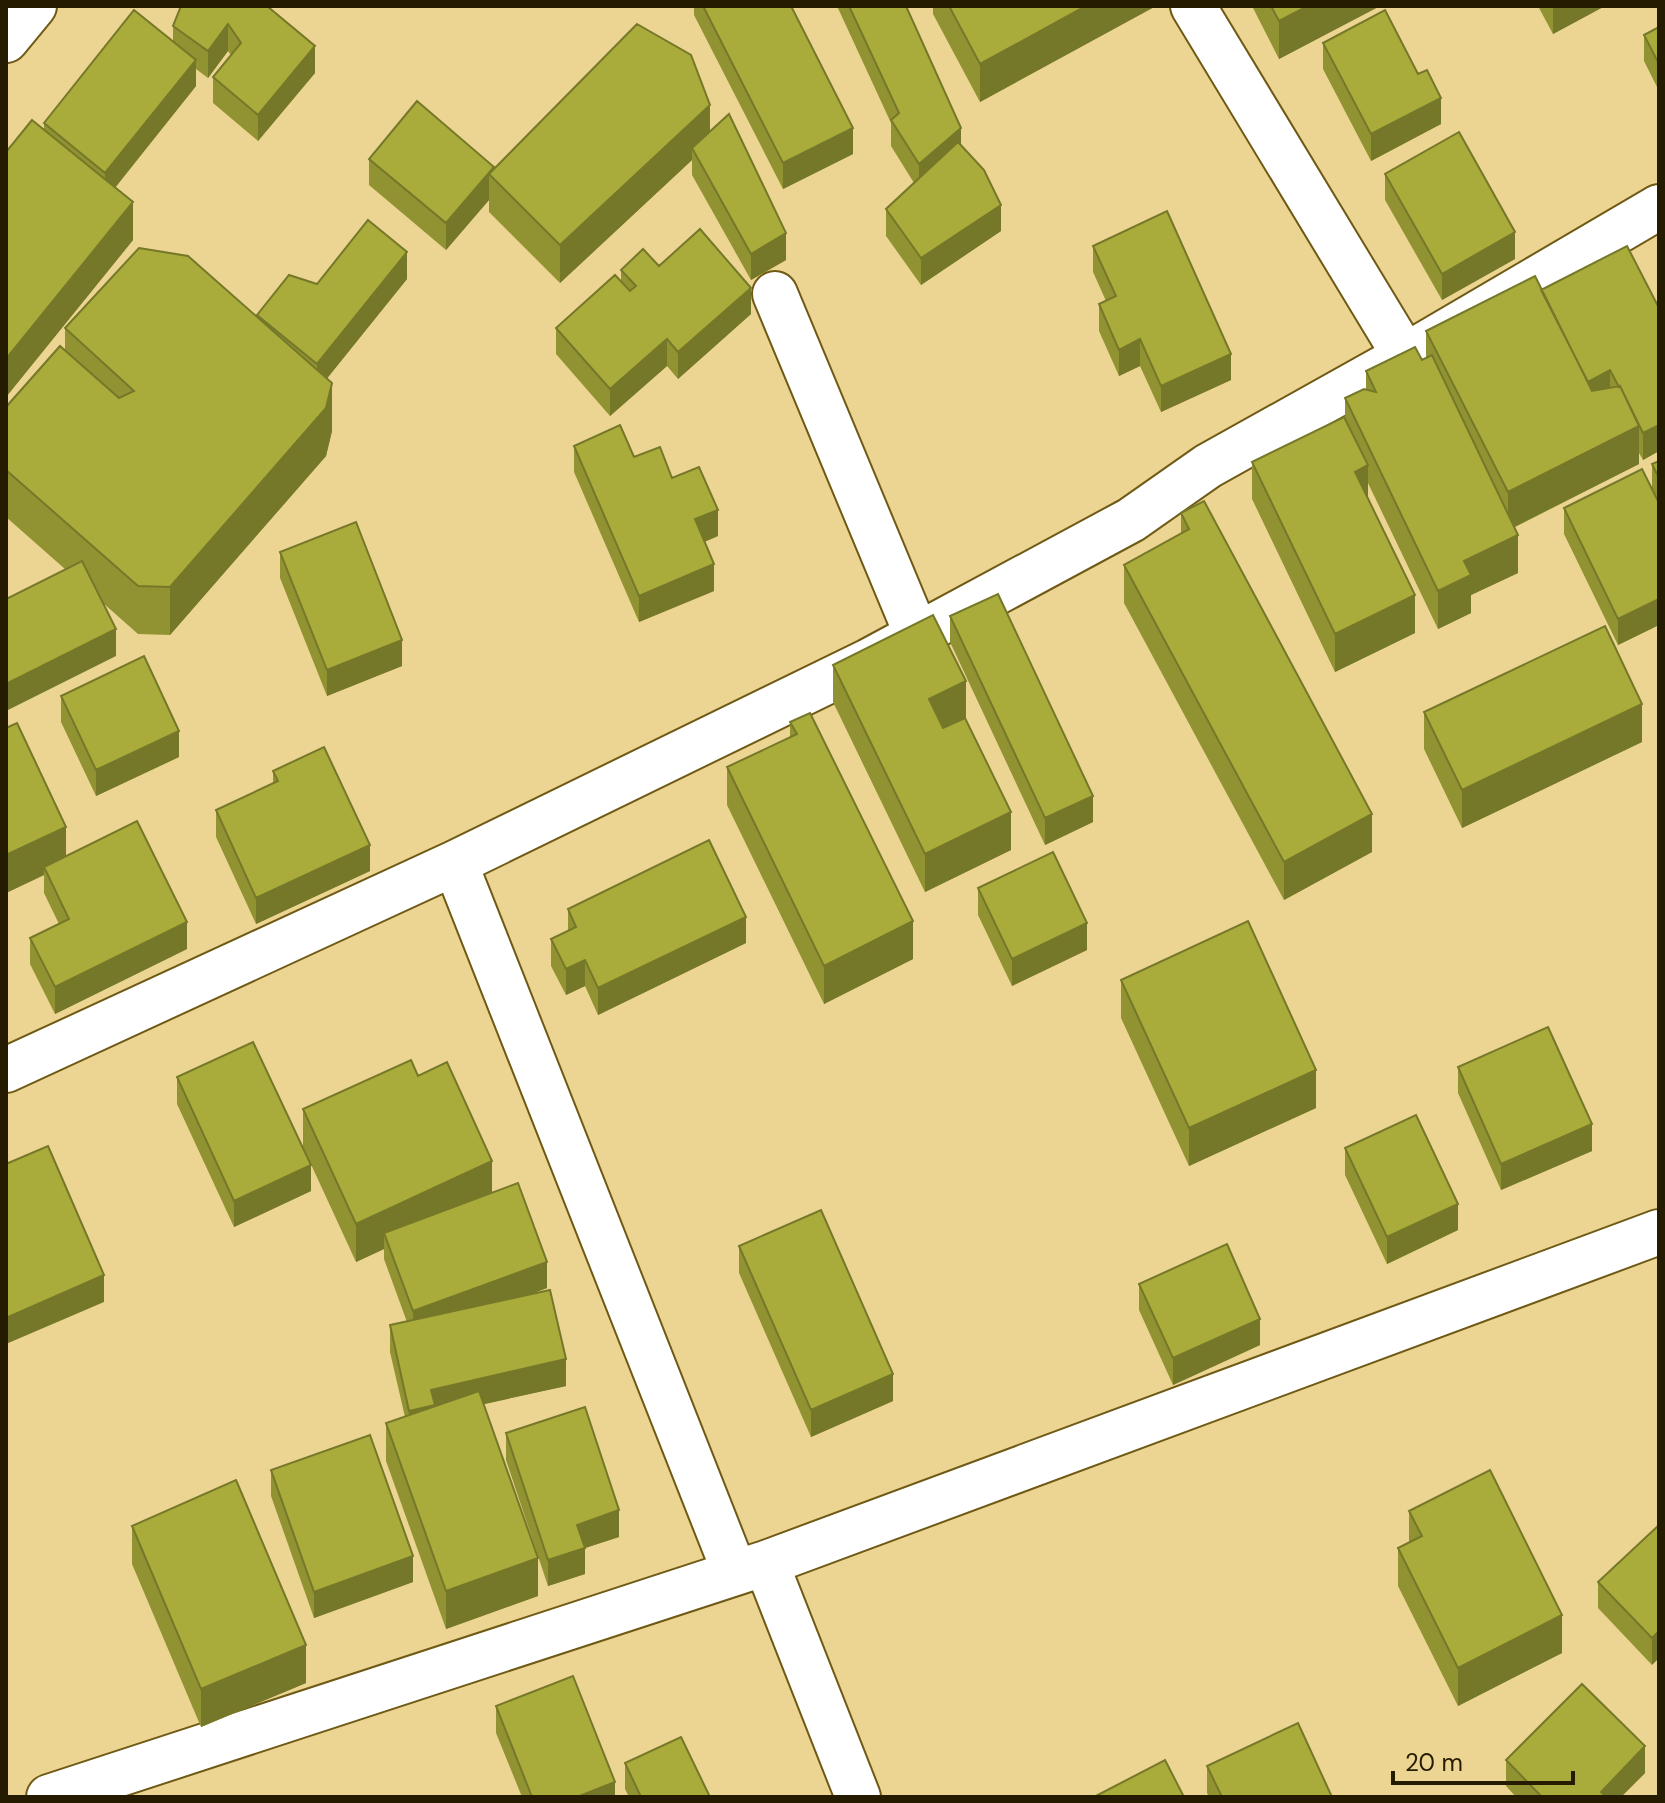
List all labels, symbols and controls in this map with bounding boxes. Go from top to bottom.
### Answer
scale bar [1393,1735,1573,1785]
text: 20 m [1405,1747,1463,1778]

